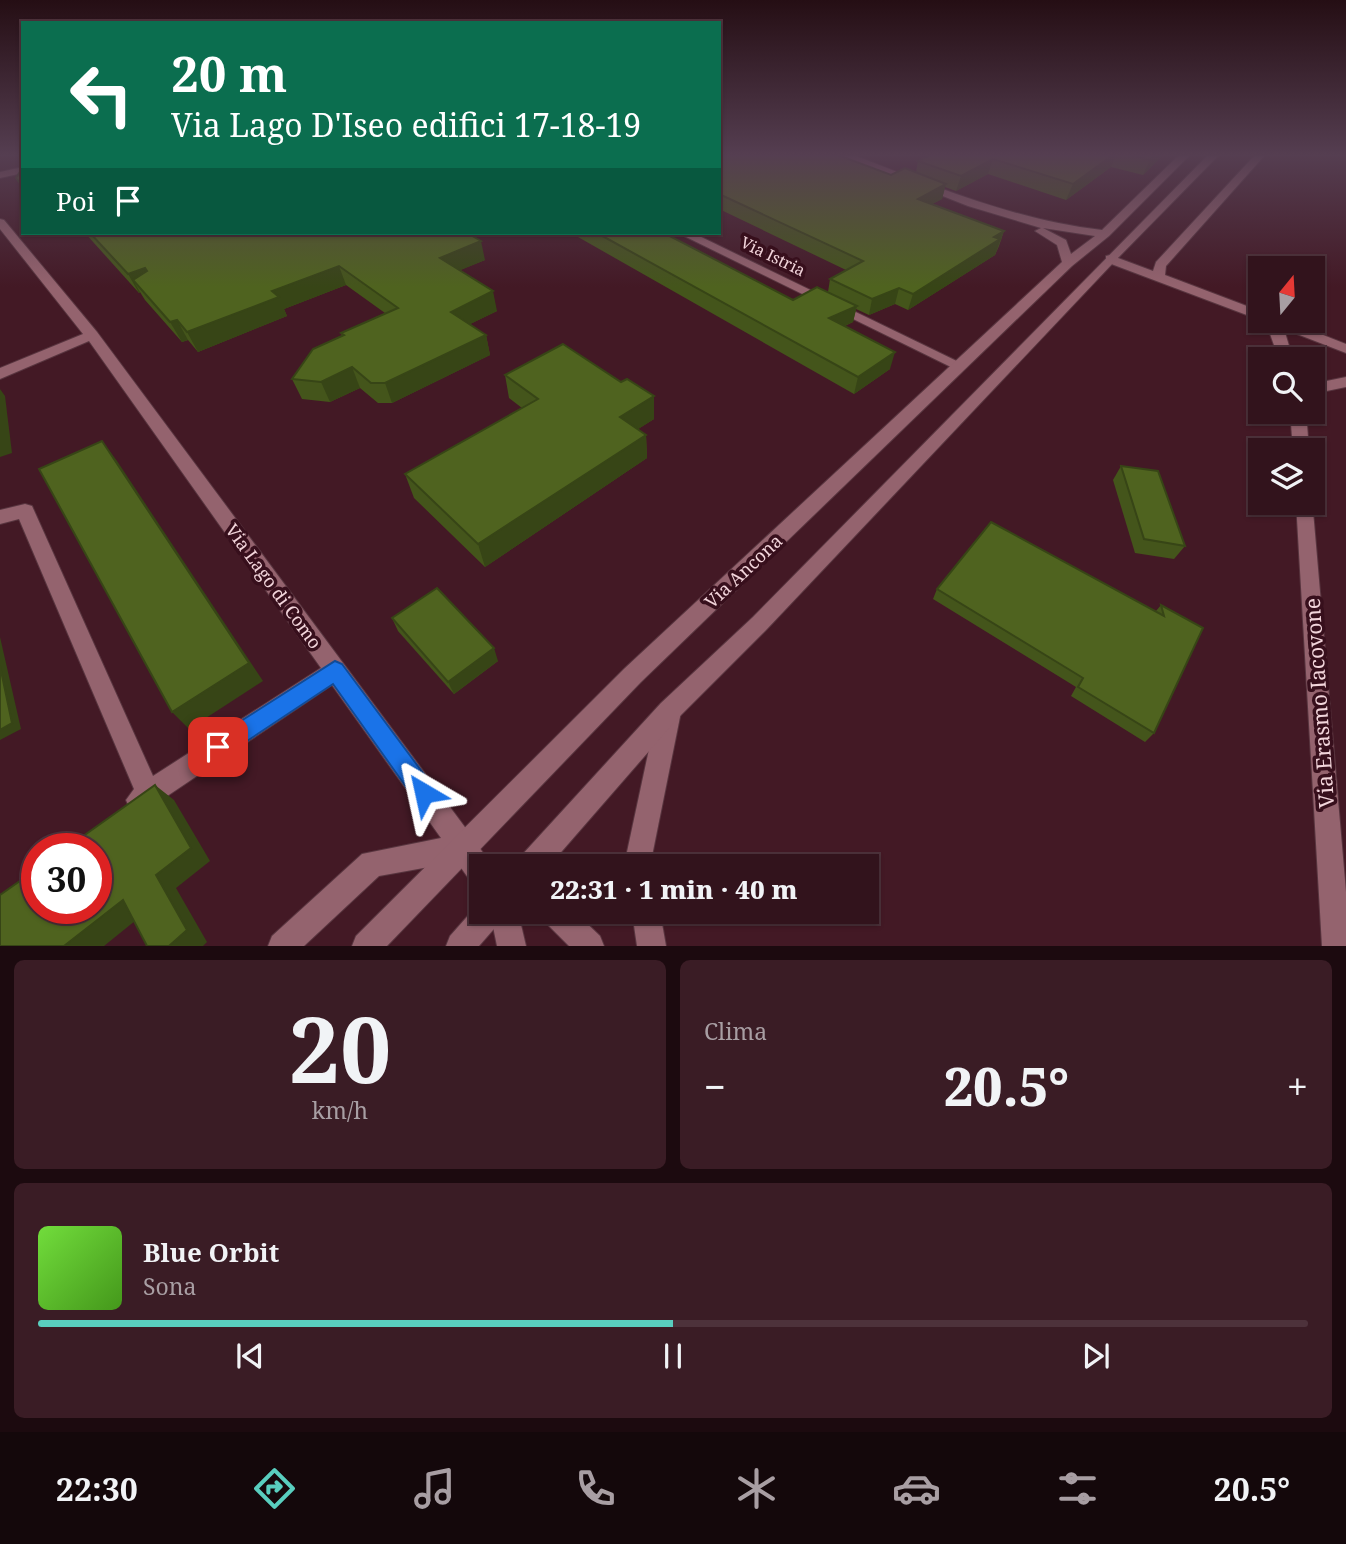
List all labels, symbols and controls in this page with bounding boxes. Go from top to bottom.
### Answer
text: 20 m [171,40,287,106]
icon: left [56,49,147,140]
text: Via Lago D'Iseo edifici 17-18-19 [171,103,641,146]
icon: arrive [109,182,147,220]
text: Poi [56,183,95,219]
street label: Via Istria [737,231,809,281]
north arrow [1248,256,1325,332]
map controls [1248,256,1325,515]
button: search [1248,347,1325,424]
button: layers [1248,438,1325,515]
street label: Via Lago di Como [220,519,328,653]
street label: Via Ancona [699,529,787,613]
street label: Via Erasmo Iacovone [1298,597,1340,809]
pin [188,717,248,777]
icon: arrive [199,728,237,766]
position arrow [387,756,461,830]
speed limit sign: 30 [21,833,112,924]
text: 22:31 · 1 min · 40 m [550,871,798,907]
text: 20 [289,986,391,1110]
text: Clima [704,1015,767,1047]
text: 20.5° [944,1050,1069,1121]
text: − [704,1060,726,1112]
text: + [1287,1060,1308,1112]
text: km/h [312,1094,368,1126]
text: Blue Orbit [143,1234,279,1270]
text: Sona [143,1270,197,1302]
icon: previous [231,1337,269,1375]
icon: pause [654,1337,692,1375]
icon: next [1077,1337,1115,1375]
icon: directions [250,1464,299,1513]
icon: music [410,1464,459,1513]
icon: phone [571,1464,620,1513]
icon: climate [732,1464,781,1513]
icon: car [892,1464,941,1513]
icon: filters [1053,1464,1102,1513]
text: 22:30 [56,1467,138,1510]
text: 20.5° [1214,1467,1290,1510]

